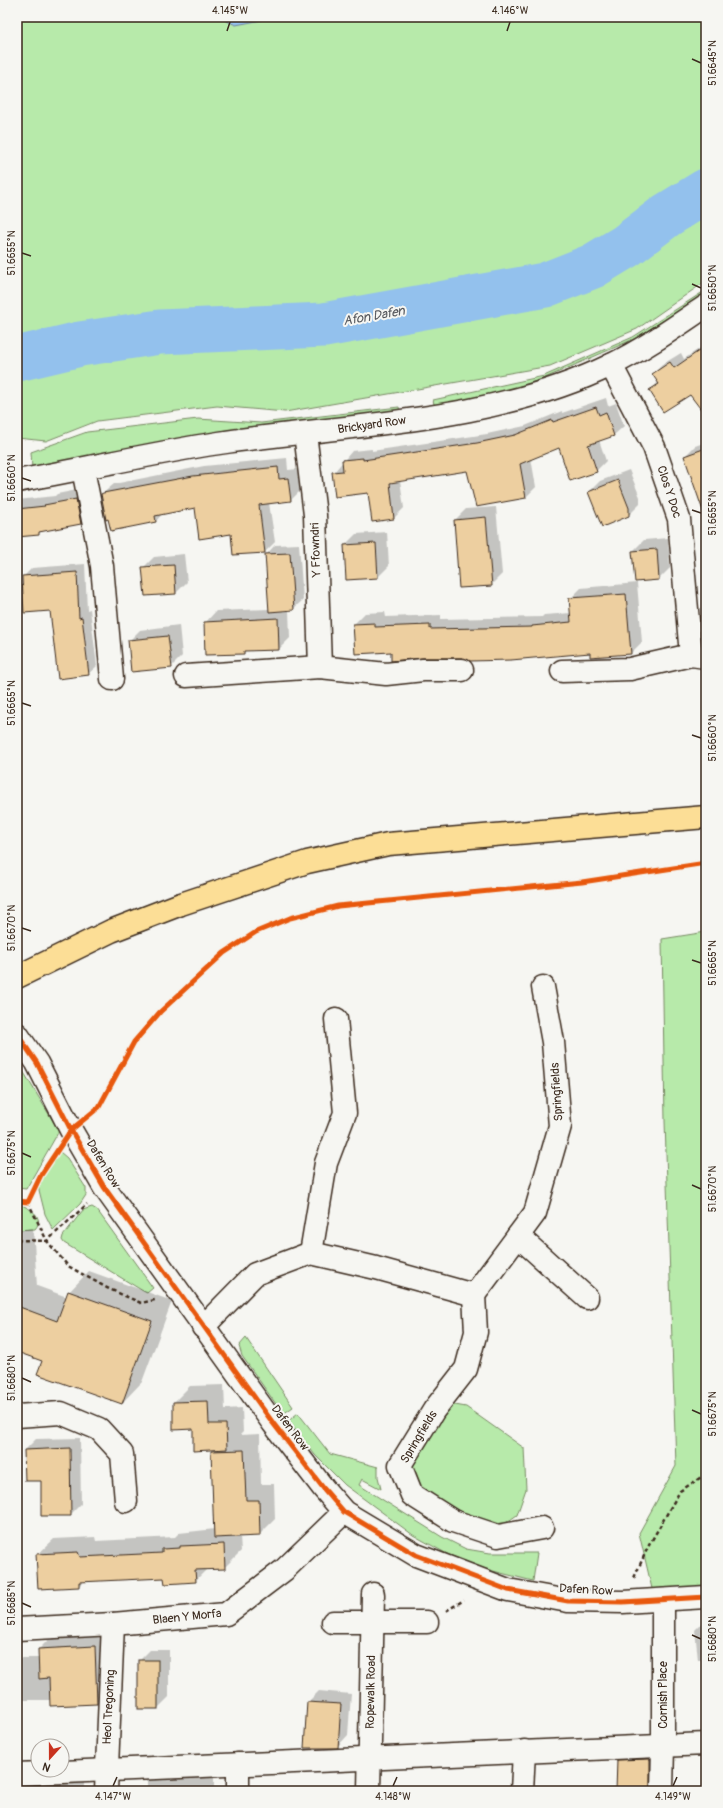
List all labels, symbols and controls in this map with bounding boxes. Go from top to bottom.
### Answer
text: 4.145°W [212,5,248,17]
text: 4.146°W [492,5,529,17]
text: 51.6645°N [707,40,719,86]
text: 51.6655°N [6,230,18,276]
text: 51.6650°N [707,264,719,311]
water label: Afon Dafen [342,303,407,329]
street label: Brickyard Row [337,413,407,437]
text: 51.6660°N [6,454,18,501]
street label: Clos Y Doc [653,464,685,520]
text: 51.6655°N [707,490,719,536]
street label: Y Ffowndri [308,523,324,578]
text: 51.6665°N [6,680,18,726]
text: 51.6660°N [707,714,719,761]
text: 51.6670°N [6,905,18,951]
text: 51.6665°N [707,940,719,986]
street label: Springfields [547,1062,567,1122]
text: 51.6675°N [6,1130,18,1175]
street label: Dafen Row [83,1137,123,1191]
text: 51.6670°N [707,1166,719,1212]
text: 51.6680°N [6,1355,18,1401]
text: 51.6675°N [707,1391,719,1436]
street label: Dafen Row [268,1402,312,1454]
street label: Springfields [397,1407,441,1466]
text: 51.6685°N [6,1580,18,1625]
street label: Dafen Row [559,1581,613,1599]
street label: Blaen Y Morfa [152,1606,223,1628]
text: 51.6680°N [707,1616,719,1662]
street label: Ropewalk Road [363,1655,379,1729]
street label: Cornish Place [656,1661,671,1729]
street label: Heol Tregoning [100,1669,118,1745]
north arrow [30,1738,70,1778]
text: N [40,1759,52,1774]
text: 4.147°W [95,1791,131,1803]
text: 4.148°W [375,1791,411,1803]
text: 4.149°W [655,1791,691,1803]

